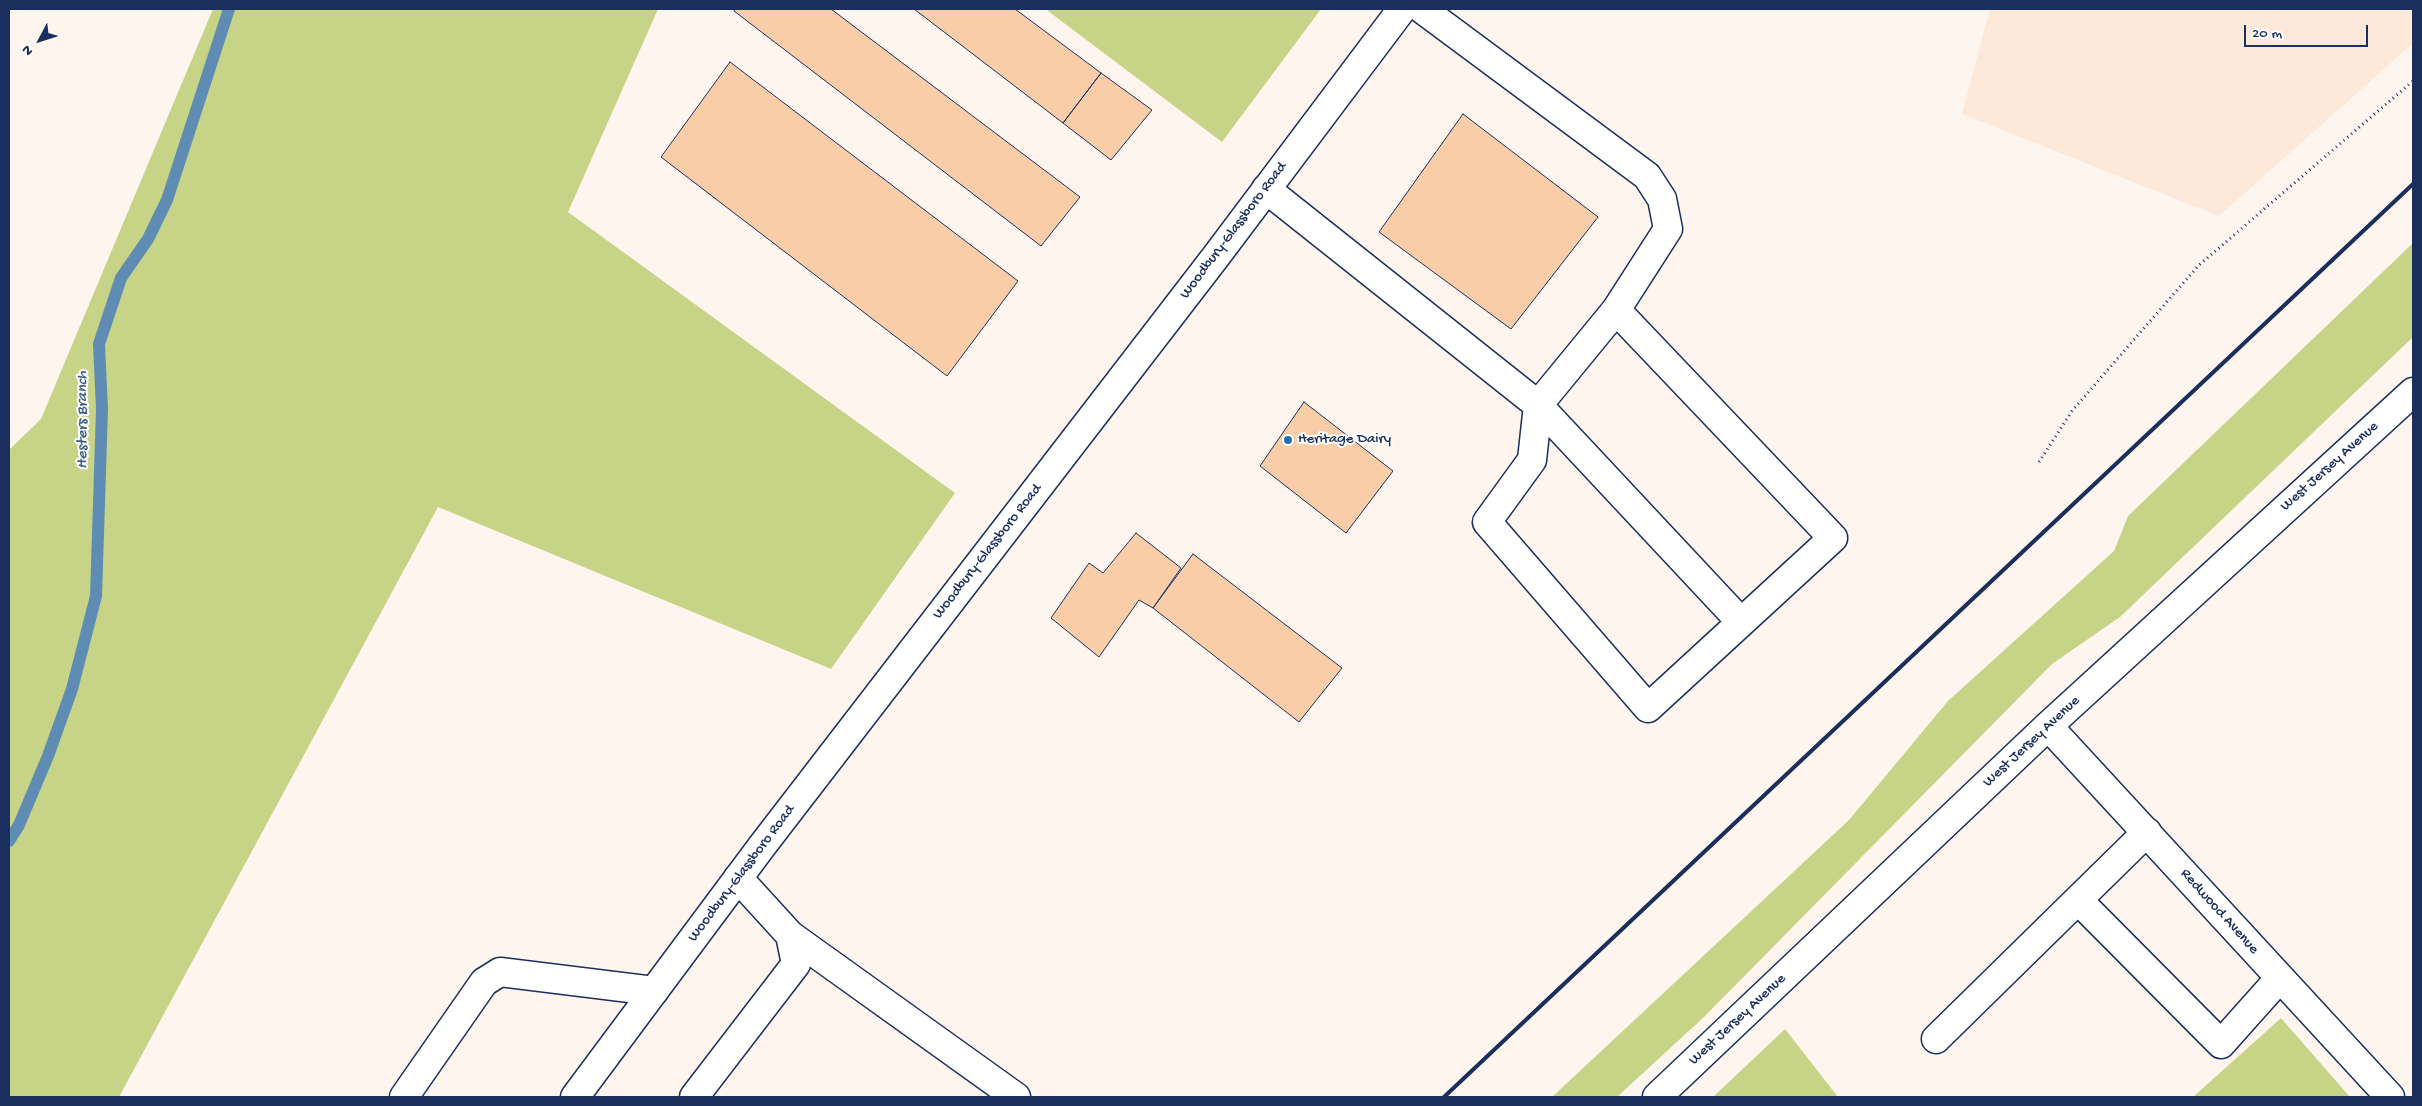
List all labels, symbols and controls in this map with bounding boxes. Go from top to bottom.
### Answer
north arrow [15,15,65,65]
scale bar [2247,15,2371,47]
text: 20 m [2252,25,2282,43]
text: N [19,41,38,59]
street label: Woodbury-Glassboro Road [1177,159,1291,303]
water label: Hesters Branch [74,371,94,469]
street label: West Jersey Avenue [2277,418,2383,516]
place label: Heritage Dairy [1298,431,1391,449]
marker: Heritage Dairy [1282,434,1294,446]
street label: Woodbury-Glassboro Road [930,481,1046,623]
street label: West Jersey Avenue [1980,692,2084,792]
street label: Woodbury-Glassboro Road [685,802,799,946]
street label: Redwood Avenue [2176,865,2262,959]
street label: West Jersey Avenue [1686,970,1790,1070]

